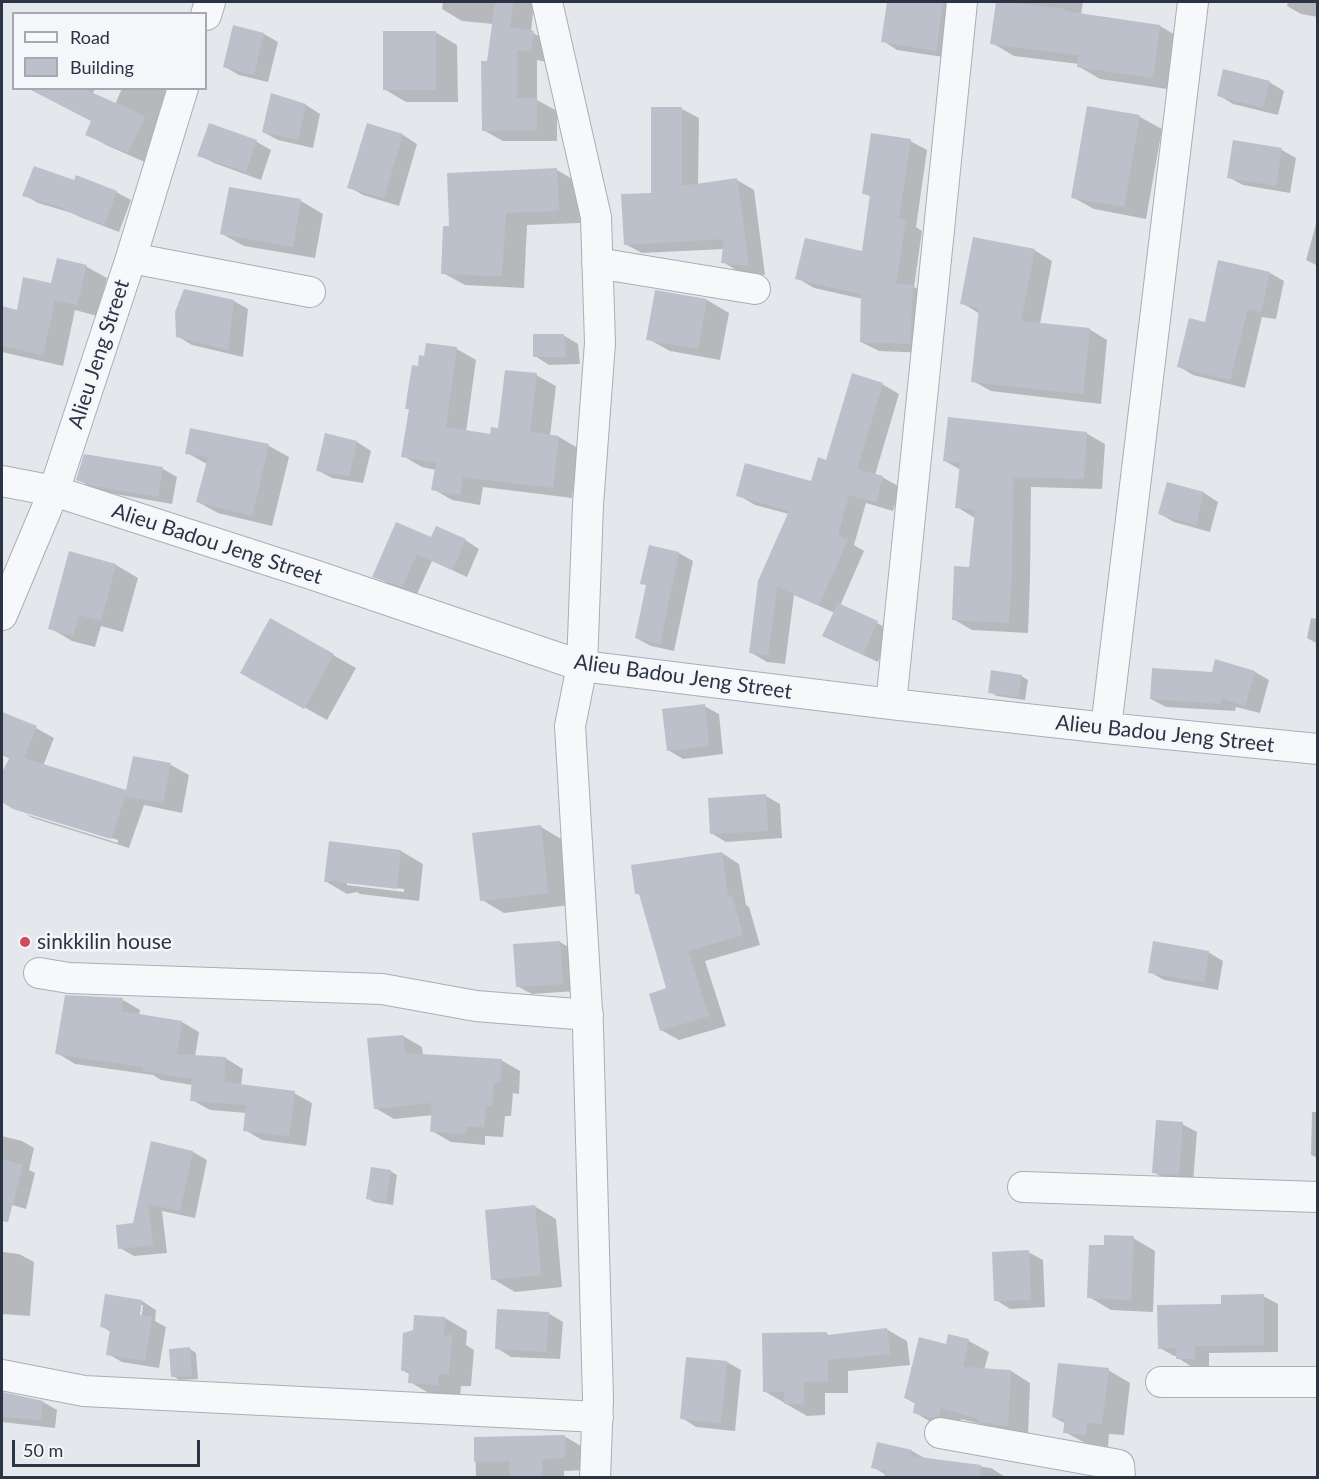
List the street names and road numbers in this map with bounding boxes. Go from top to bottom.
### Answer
street label: Alieu Jeng Street [63,276,135,432]
street label: Alieu Badou Jeng Street [109,498,325,590]
street label: Alieu Badou Jeng Street [572,649,794,705]
street label: Alieu Badou Jeng Street [1054,710,1276,758]

